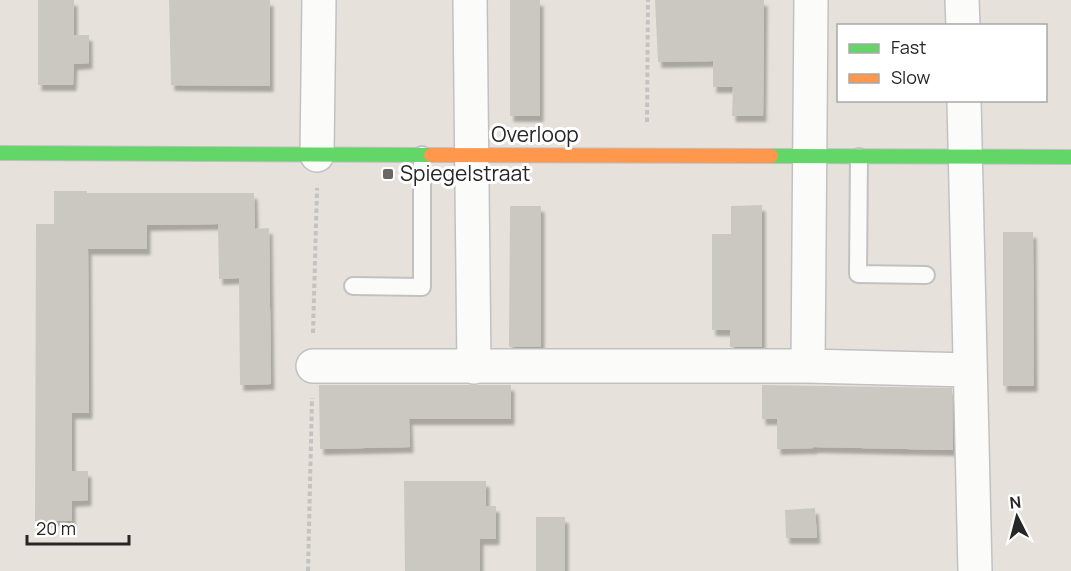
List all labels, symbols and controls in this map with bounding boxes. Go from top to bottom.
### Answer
legend [837,24,1047,102]
text: Fast [891,35,926,59]
text: Slow [891,65,931,89]
street label: Overloop [491,120,579,148]
place label: Spiegelstraat [400,159,531,187]
marker: Spiegelstraat [381,167,395,181]
north arrow [987,487,1047,547]
text: N [1009,491,1022,514]
scale bar [27,508,129,546]
text: 20 m [36,516,76,540]

